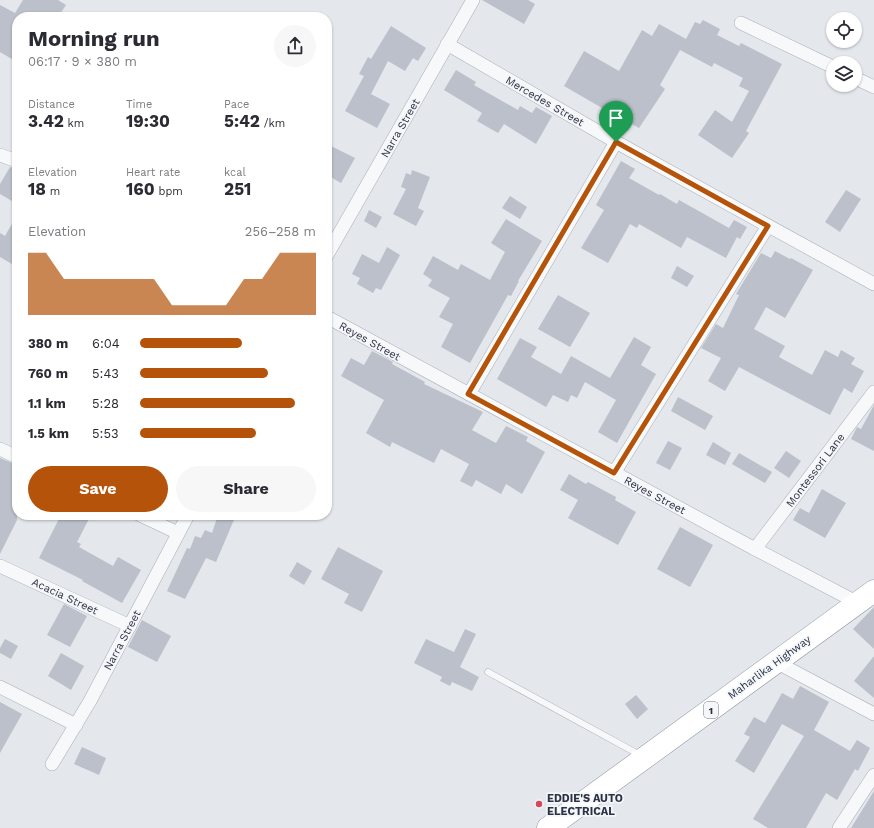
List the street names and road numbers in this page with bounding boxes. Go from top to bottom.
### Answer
street label: Mercedes Street [503,74,587,129]
street label: Narra Street [378,96,423,160]
street label: Reyes Street [337,319,403,364]
street label: Montessori Lane [783,431,847,510]
street label: Reyes Street [622,474,688,517]
street label: Acacia Street [30,575,100,618]
street label: Narra Street [101,608,144,672]
street label: Maharlika Highway [725,633,814,702]
road number: 1 [704,702,718,718]

